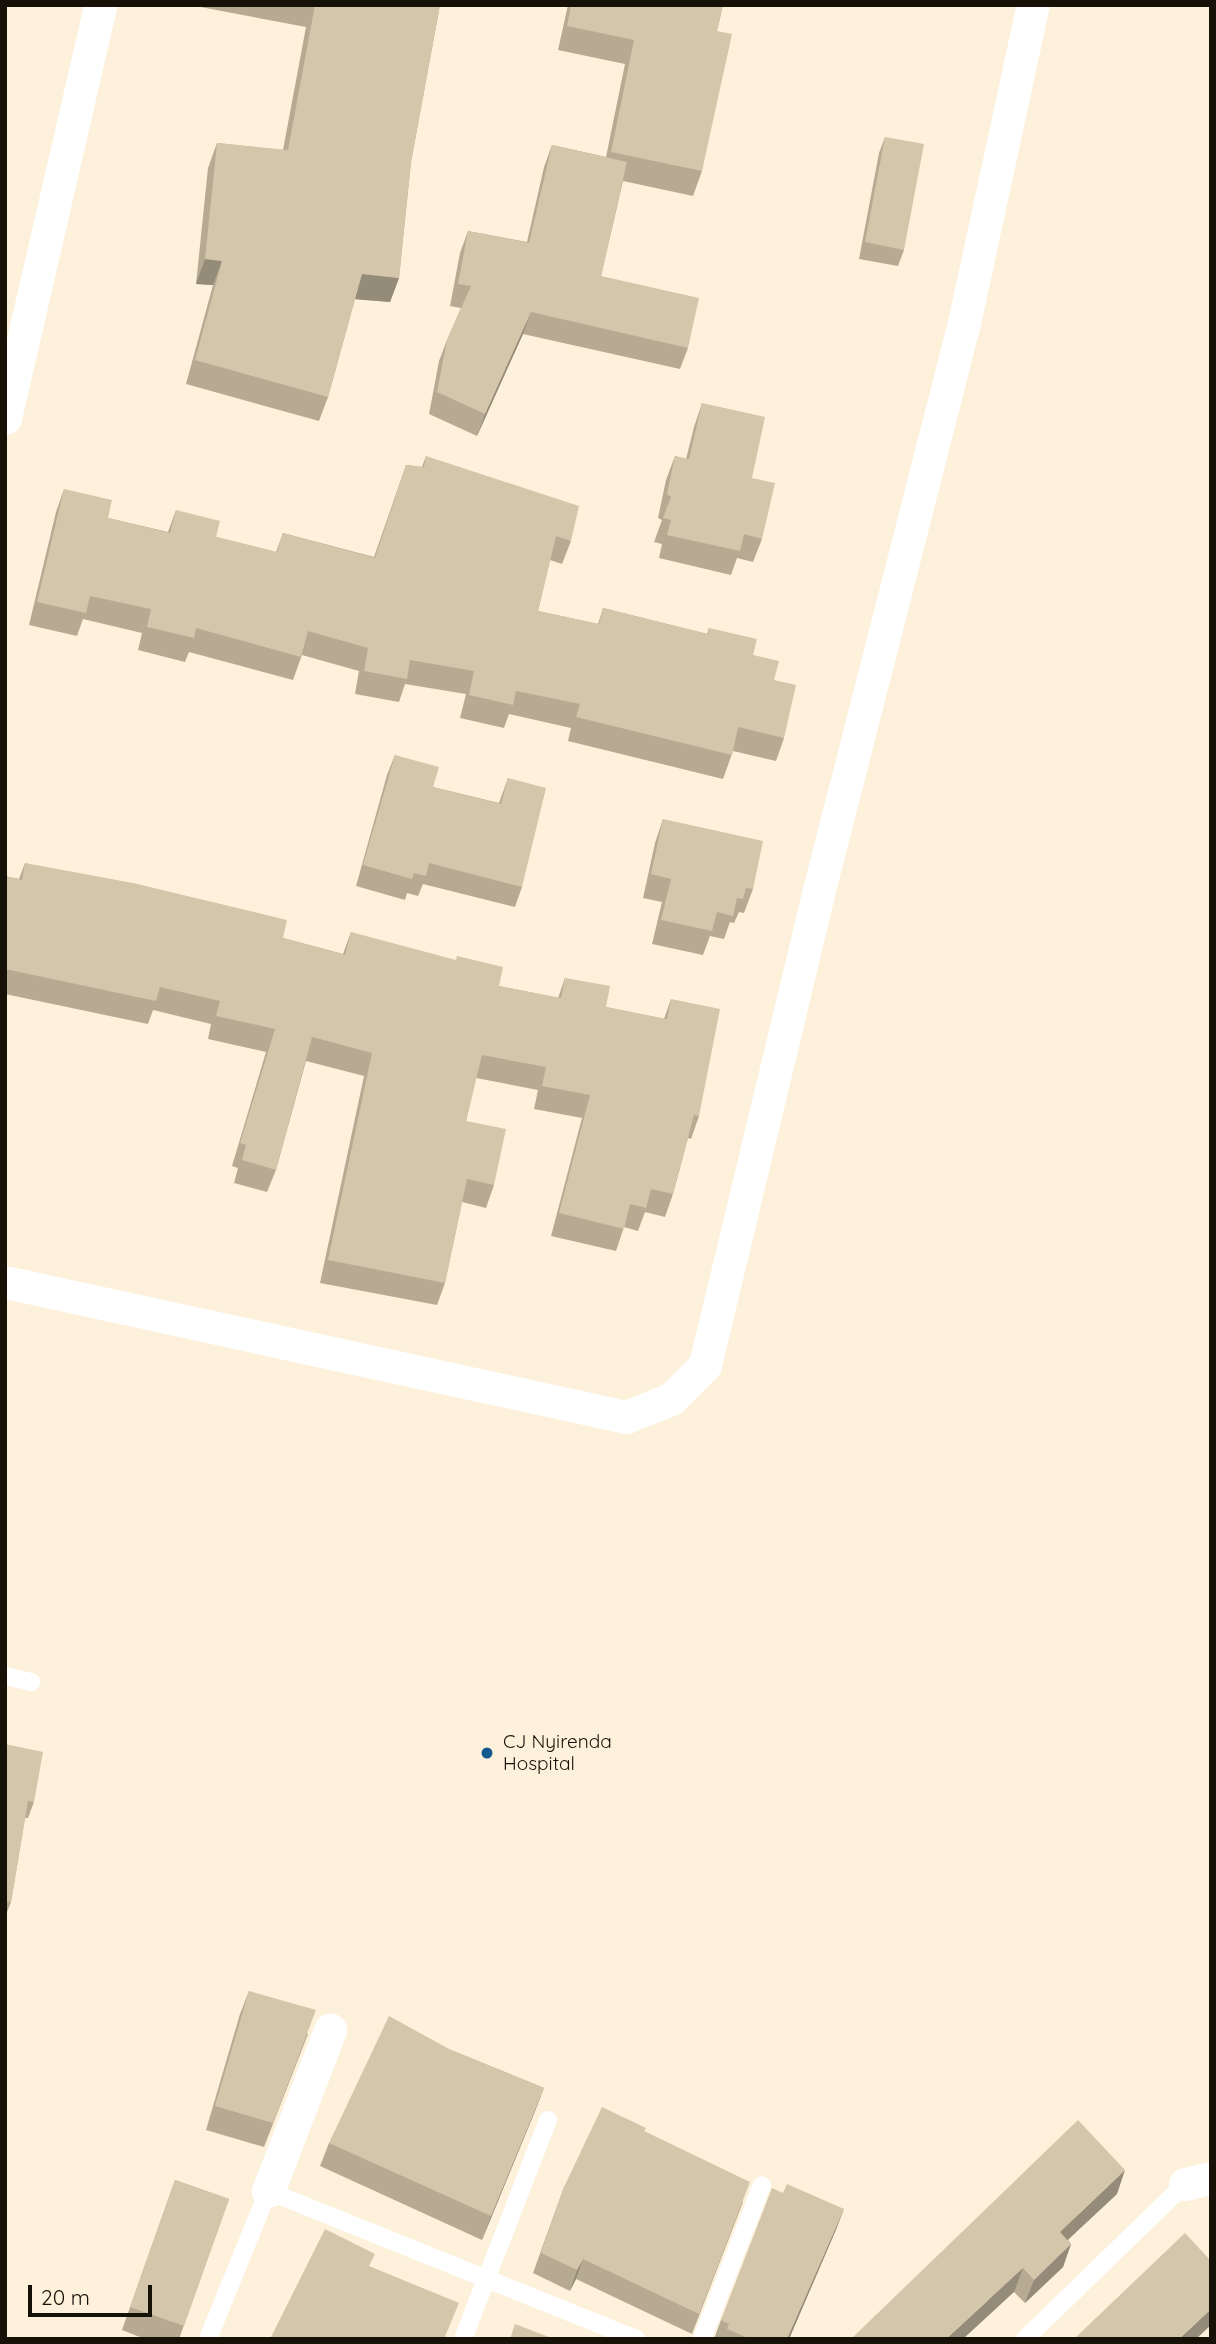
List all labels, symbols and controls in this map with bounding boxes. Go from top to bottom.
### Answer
place label: CJ Nyirenda Hospital [503,1731,612,1775]
marker: CJ Nyirenda Hospital [477,1743,497,1763]
scale bar [32,2270,156,2314]
text: 20 m [41,2284,90,2310]

